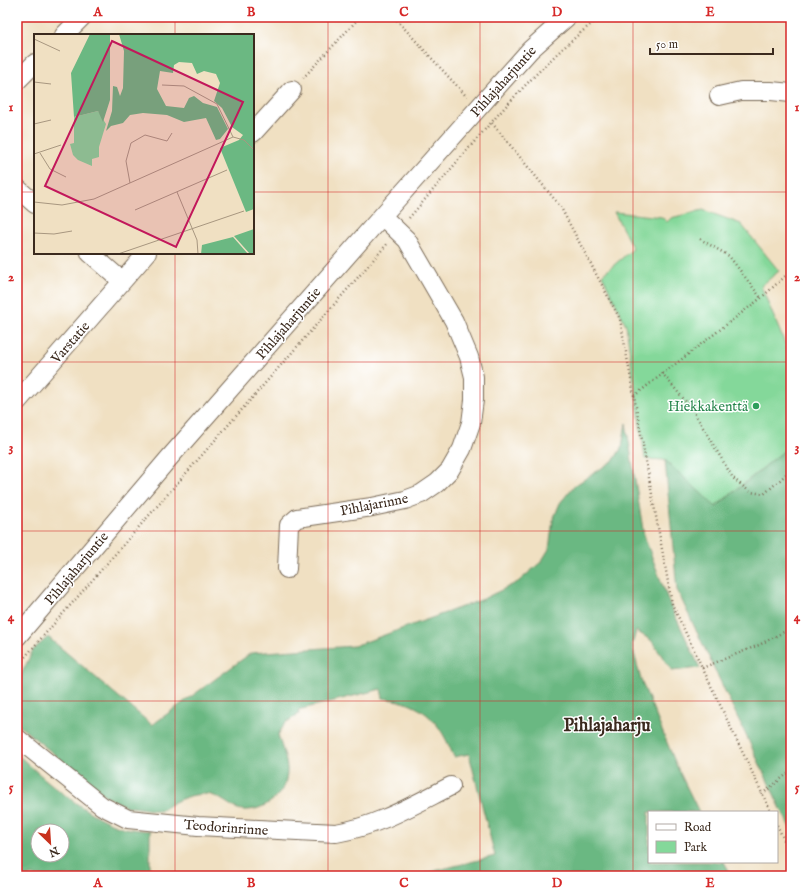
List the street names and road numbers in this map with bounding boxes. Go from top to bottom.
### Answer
street label: Pihlajaharjuntie [467,42,541,121]
street label: Pihlajaharjuntie [252,283,325,364]
street label: Varstatie [47,317,94,368]
street label: Pihlajarinne [339,489,410,520]
street label: Pihlajaharjuntie [41,528,113,609]
street label: Teodorinrinne [183,816,269,840]

